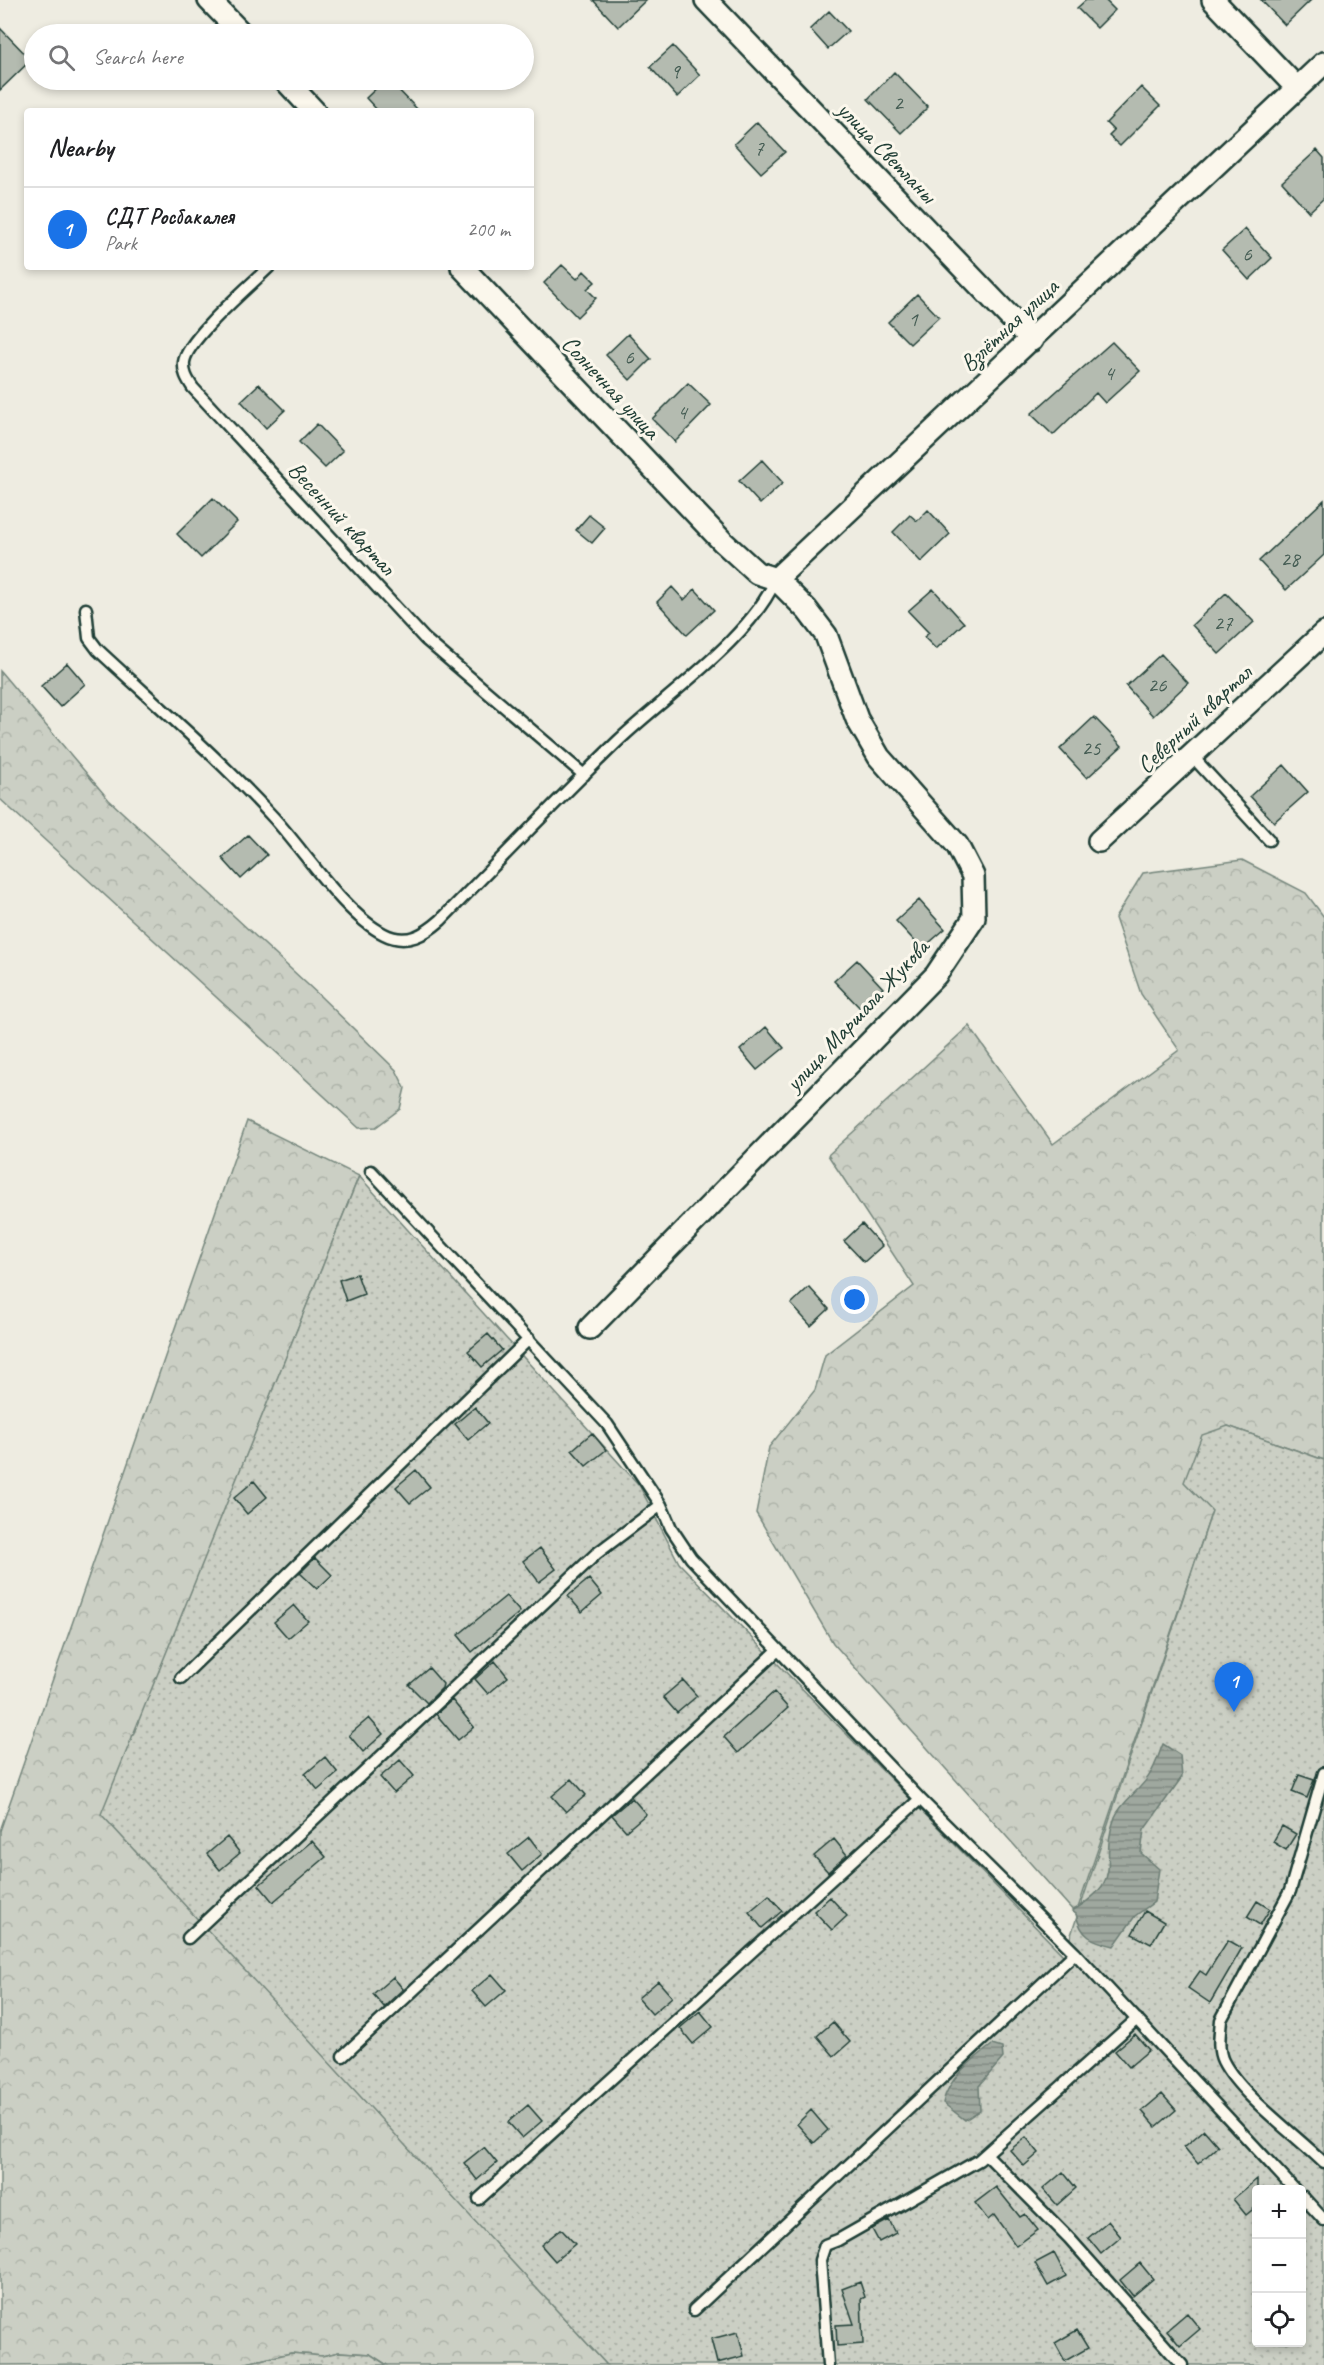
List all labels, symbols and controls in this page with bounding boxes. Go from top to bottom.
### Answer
search box [24,24,534,90]
icon: search [45,41,78,74]
text: Search here [93,43,183,71]
house number: 9 [670,58,681,84]
house number: 2 [893,90,904,116]
street label: улица Светланы [830,93,945,211]
text: Nearby [48,131,113,164]
house number: 7 [754,135,765,161]
text: СДТ Росбакалея [105,203,234,231]
text: 1 [63,217,72,242]
text: 200 m [467,217,510,242]
text: Park [105,231,137,256]
house number: 6 [1242,241,1252,267]
street label: Взлётная улица [954,271,1066,379]
house number: 1 [908,306,919,332]
street label: Солнечная улица [555,329,668,446]
house number: 6 [624,344,634,370]
house number: 4 [1104,360,1116,386]
house number: 4 [677,399,689,425]
street label: Весенний квартал [282,455,404,582]
house number: 28 [1281,546,1302,572]
house number: 27 [1214,610,1234,636]
street label: Северный квартал [1130,657,1259,780]
house number: 26 [1148,672,1167,698]
house number: 25 [1082,735,1102,761]
street label: улица Маршала Жукова [777,931,937,1099]
your location [840,1285,869,1314]
pin: 1 [1214,1662,1254,1712]
map controls [1252,2185,1306,2347]
button: + [1252,2185,1306,2239]
button: − [1252,2239,1306,2293]
button: locate [1252,2293,1306,2347]

